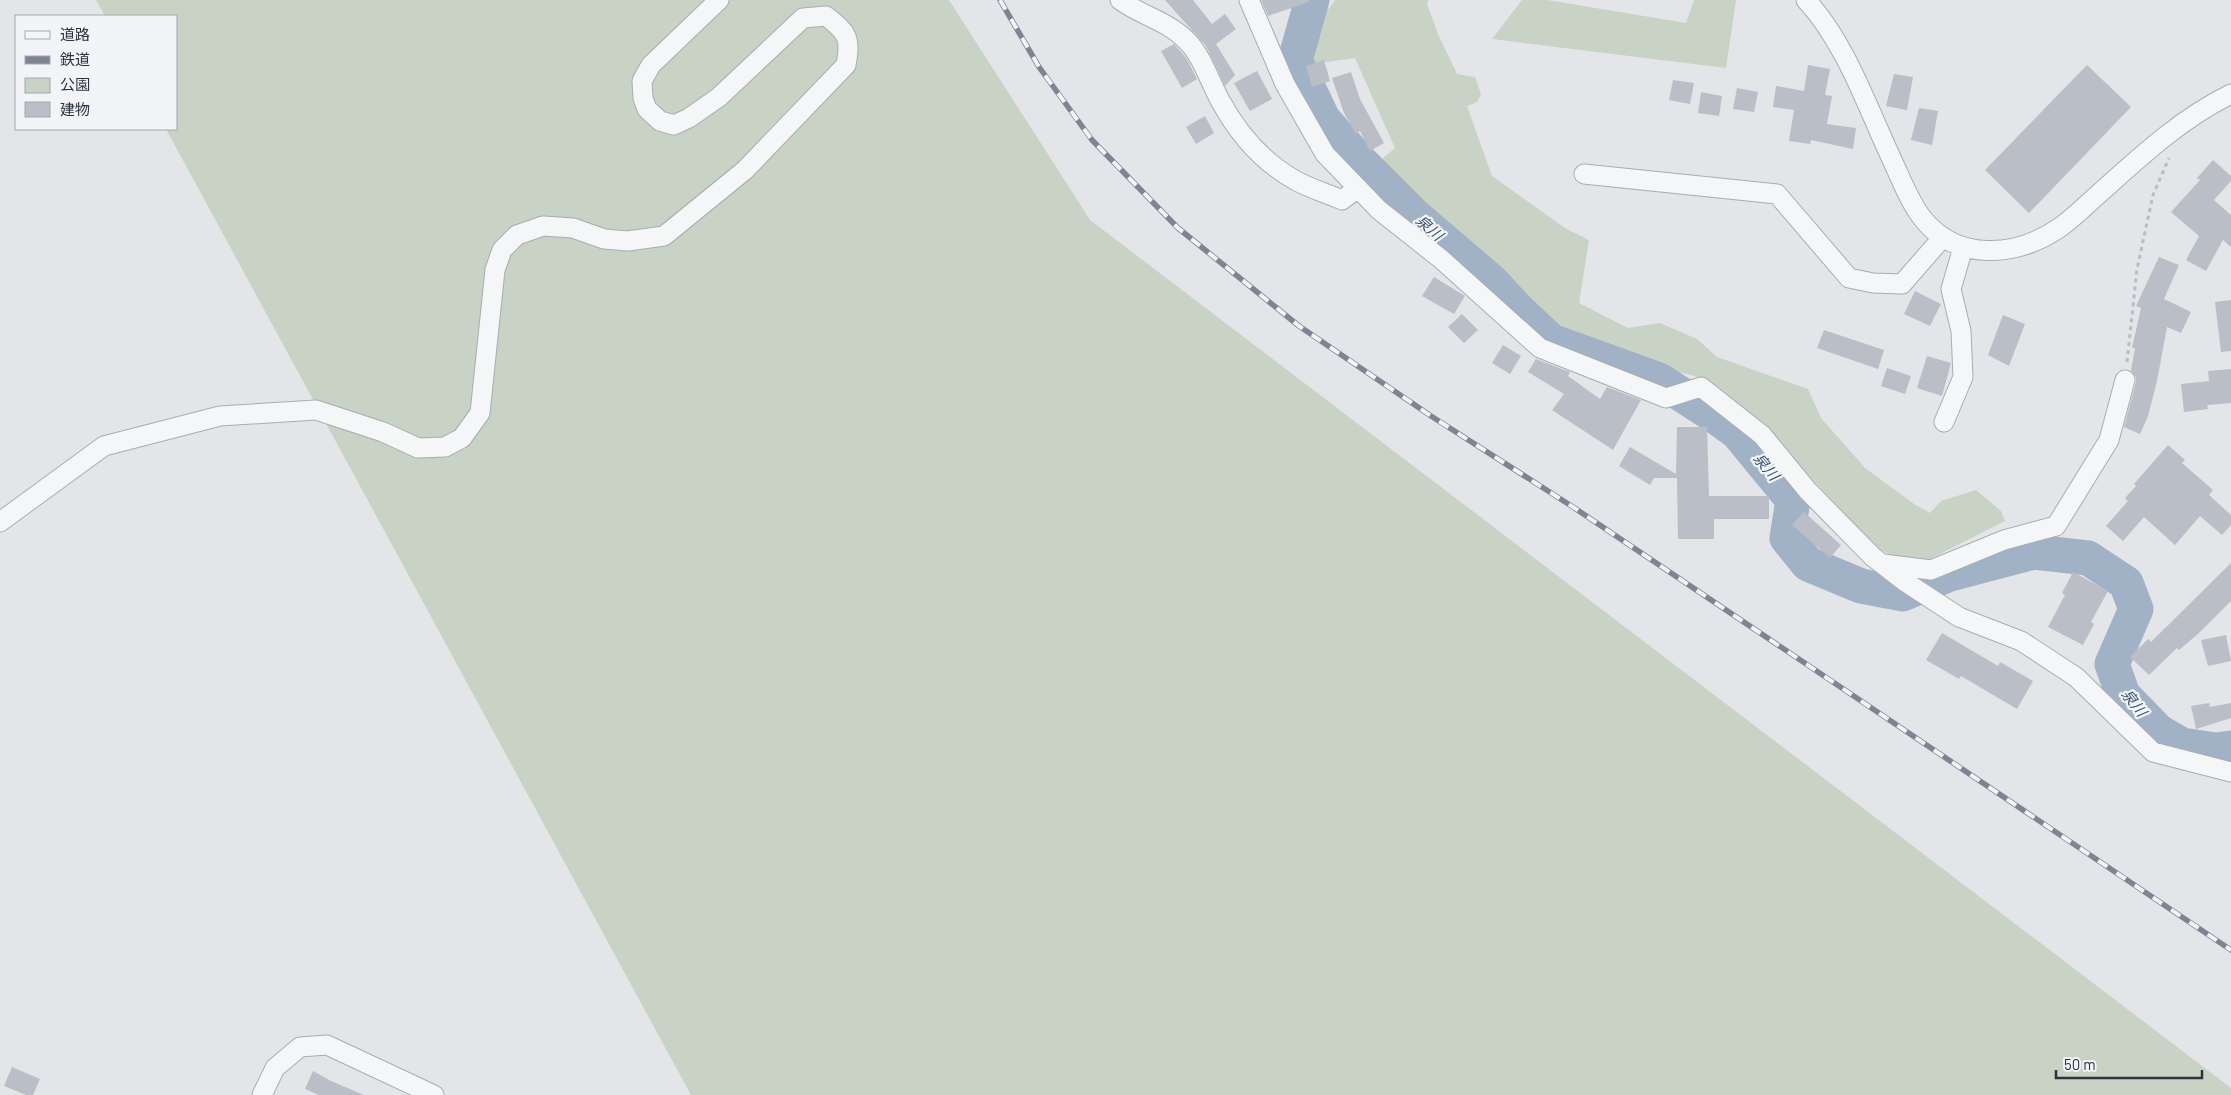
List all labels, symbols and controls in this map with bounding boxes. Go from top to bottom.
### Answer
legend [15,15,178,130]
text: 道路 [60,25,90,43]
text: 鉄道 [60,50,90,68]
text: 公園 [60,75,90,93]
text: 建物 [60,100,90,118]
water label: 泉川 [1412,211,1448,245]
water label: 泉川 [1750,449,1785,485]
water label: 泉川 [2118,685,2152,721]
scale bar [2056,1048,2202,1080]
text: 50 m [2064,1055,2096,1073]

